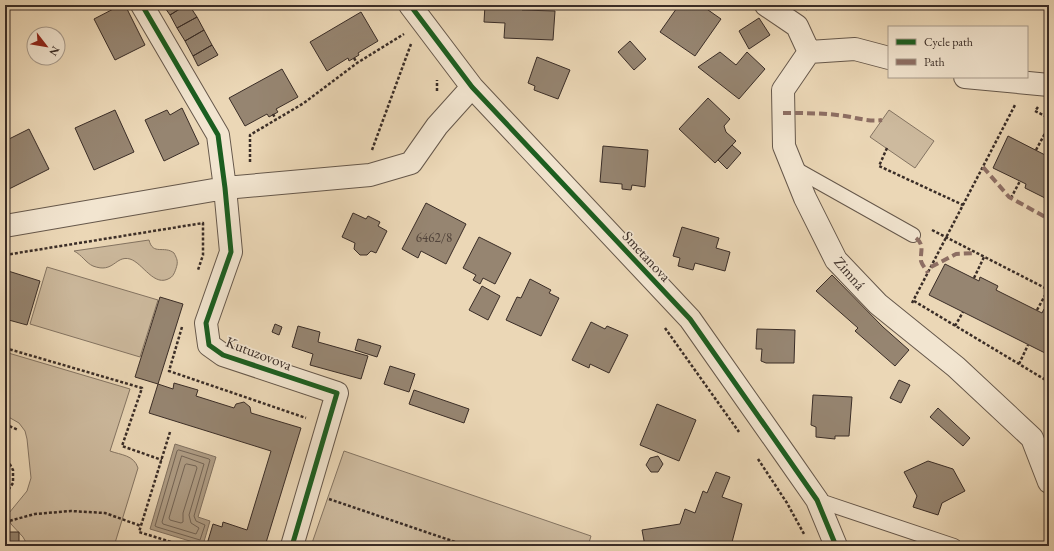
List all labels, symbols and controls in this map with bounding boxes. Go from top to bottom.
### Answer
north arrow [26,26,66,66]
legend [888,26,1028,78]
text: Cycle path [924,34,973,50]
text: N [46,44,63,59]
text: Path [924,54,945,70]
street label: Smetanova [619,227,675,285]
house number: 6462/8 [416,229,452,246]
street label: Zimná [830,252,870,294]
street label: Kutuzovova [223,332,295,374]

